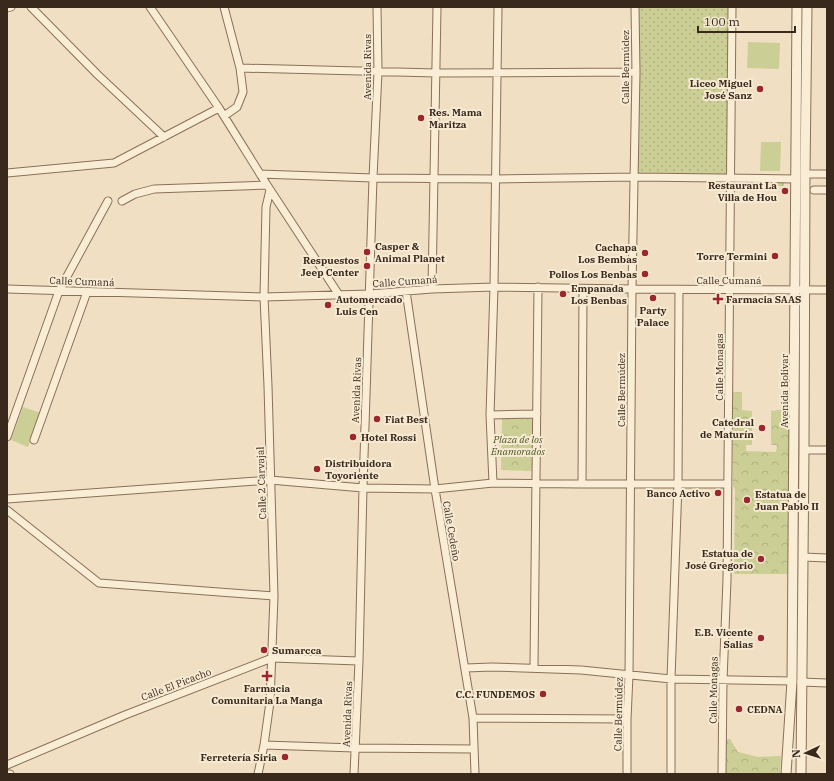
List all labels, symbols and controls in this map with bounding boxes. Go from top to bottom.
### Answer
scale bar [698,8,795,34]
text: 100 m [704,14,740,29]
street label: Calle Bermúdez [619,30,632,104]
street label: Avenida Rivas [361,34,374,100]
place label: Liceo Miguel José Sanz [690,77,752,102]
marker: Liceo Miguel José Sanz [755,84,765,94]
place label: Res. Mama Maritza [429,106,482,131]
marker: Res. Mama Maritza [416,113,426,123]
place label: Restaurant La Villa de Hou [708,179,778,204]
marker: Restaurant La Villa de Hou [780,186,790,196]
place label: Casper & Animal Planet [375,240,445,265]
place label: Cachapa Los Bembas [578,241,637,266]
marker: Casper & Animal Planet [362,247,372,257]
marker: Cachapa Los Bembas [640,248,650,258]
place label: Torre Termini [696,250,768,263]
marker: Torre Termini [770,251,780,261]
place label: Respuestos Jeep Center [301,254,359,279]
marker: Respuestos Jeep Center [362,261,372,271]
place label: Pollos Los Benbas [549,268,637,281]
marker: Pollos Los Benbas [640,269,650,279]
street label: Calle Cumaná [372,273,438,290]
street label: Calle Cumaná [49,274,115,289]
street label: Calle Cumaná [696,274,762,287]
place label: Empanada Los Benbas [571,282,627,307]
marker: Empanada Los Benbas [558,289,568,299]
place label: Automercado Luis Cen [336,293,402,318]
marker: Party Palace [648,293,658,303]
place label: Farmacia SAAS [726,293,801,306]
marker: Farmacia SAAS [713,294,723,304]
marker: Automercado Luis Cen [323,300,333,310]
place label: Party Palace [637,304,669,329]
street label: Calle Monagas [713,333,726,401]
street label: Calle Bermúdez [615,353,628,427]
street label: Avenida Bolívar [778,353,791,428]
street label: Avenida Rivas [349,357,364,423]
place label: Fiat Best [385,413,428,426]
marker: Fiat Best [372,414,382,424]
place label: Catedral de Maturín [700,416,754,441]
marker: Catedral de Maturín [757,423,767,433]
place label: Hotel Rossi [361,431,417,444]
marker: Hotel Rossi [348,432,358,442]
park label: Plaza de los Enamorados [490,433,545,458]
street label: Calle 2 Carvajal [254,446,269,519]
place label: Distribuidora Toyoriente [325,457,392,482]
marker: Distribuidora Toyoriente [312,464,322,474]
place label: Banco Activo [647,487,710,500]
marker: Banco Activo [713,488,723,498]
place label: Estatua de Juan Pablo II [755,488,819,513]
marker: Estatua de Juan Pablo II [742,495,752,505]
street label: Calle Cedeño [440,500,463,563]
place label: Estatua de José Gregorio [685,547,753,572]
marker: Estatua de José Gregorio [756,554,766,564]
place label: E.B. Vicente Salias [695,626,753,651]
marker: E.B. Vicente Salias [756,633,766,643]
place label: Sumarcca [272,644,322,657]
marker: Sumarcca [259,645,269,655]
street label: Calle Monagas [706,656,721,724]
street label: Calle El Picacho [139,665,214,704]
marker: Farmacia Comunitaria La Manga [262,671,272,681]
street label: Calle Bermúdez [611,677,626,751]
street label: Avenida Rivas [340,681,355,747]
place label: Farmacia Comunitaria La Manga [211,682,323,707]
place label: C.C. FUNDEMOS [456,688,535,701]
marker: C.C. FUNDEMOS [538,689,548,699]
place label: CEDNA [747,703,783,716]
marker: CEDNA [734,704,744,714]
north arrow [786,733,826,773]
text: N [789,749,803,759]
place label: Ferretería Siria [201,751,277,764]
marker: Ferretería Siria [280,752,290,762]

